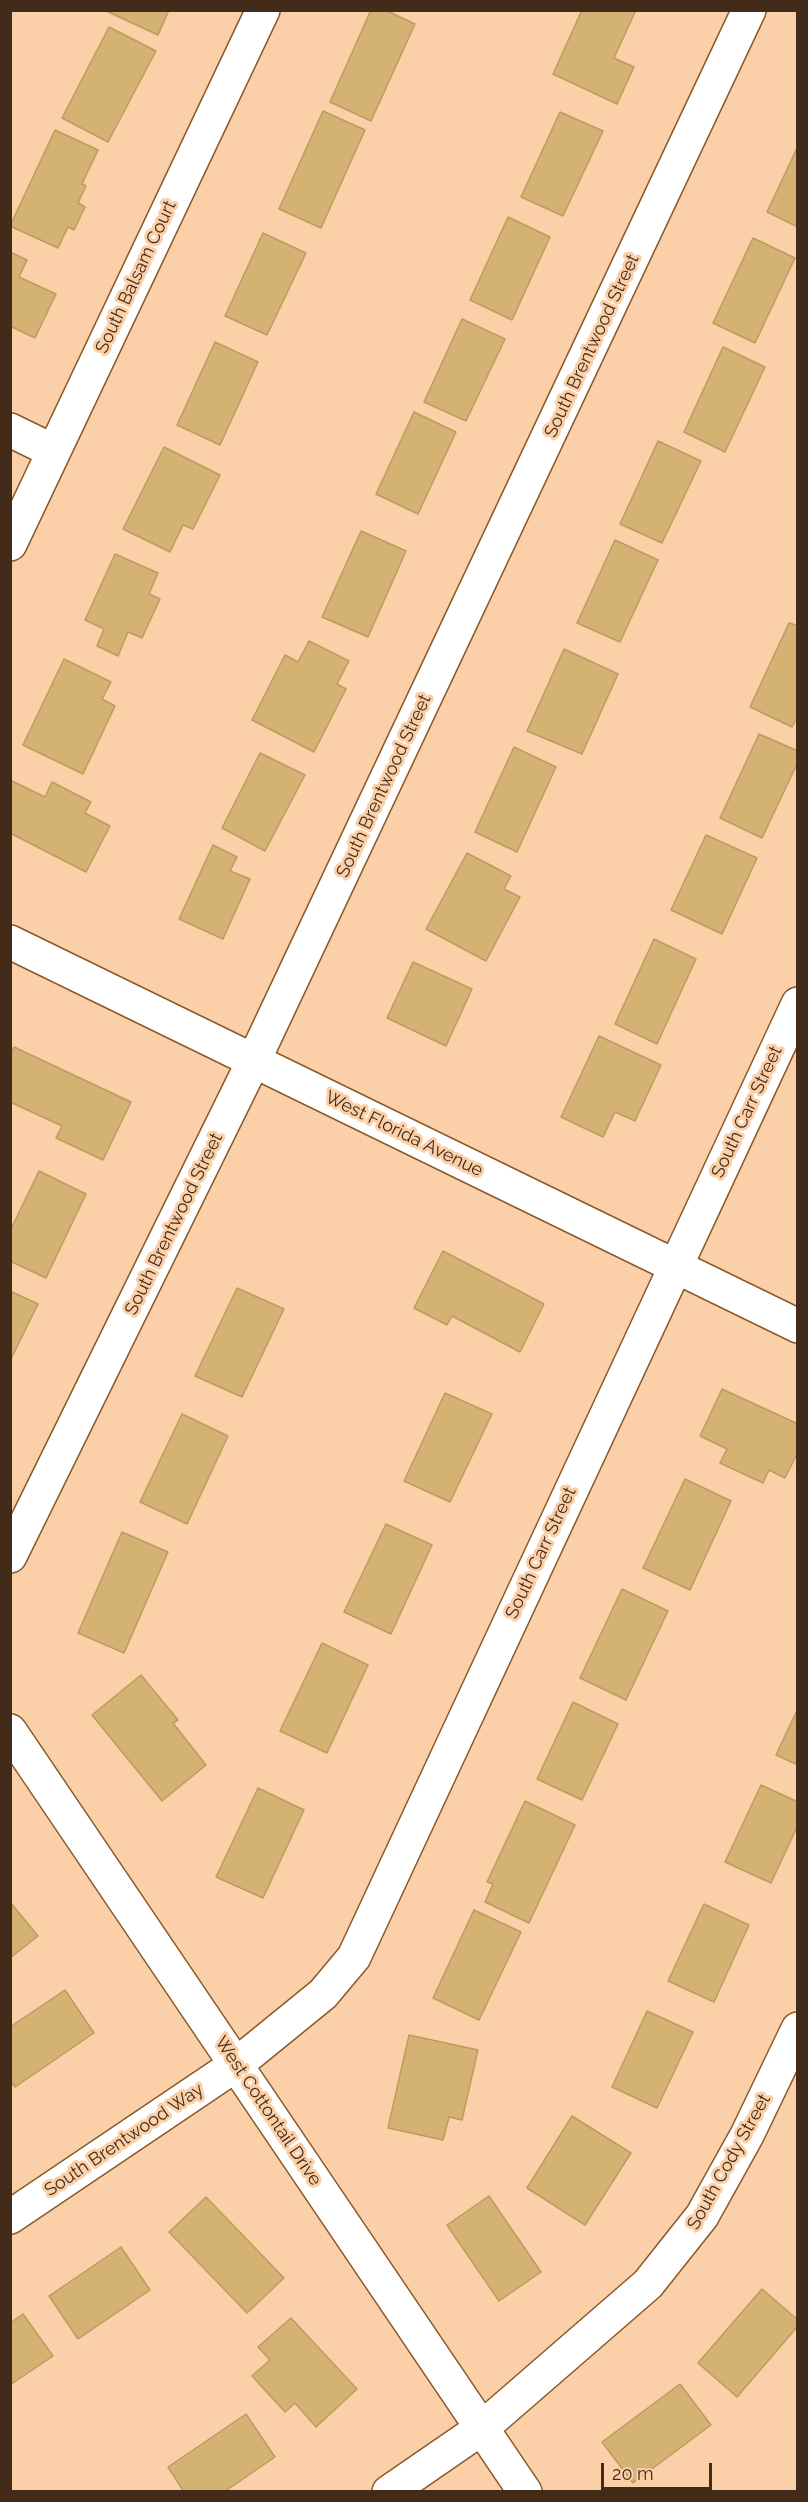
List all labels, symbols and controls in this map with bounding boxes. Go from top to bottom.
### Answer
street label: South Balsam Court [91,197,181,357]
street label: South Brentwood Street [540,251,644,441]
street label: South Brentwood Street [332,691,436,881]
street label: South Carr Street [707,1043,787,1181]
street label: West Florida Avenue [322,1086,486,1182]
street label: South Brentwood Street [120,1129,228,1319]
street label: South Carr Street [501,1484,581,1622]
street label: West Cottontail Drive [210,2032,326,2190]
street label: South Brentwood Way [40,2079,208,2201]
street label: South Cody Street [683,2090,775,2234]
scale bar [604,2451,715,2489]
text: 20 m [612,2463,654,2484]

